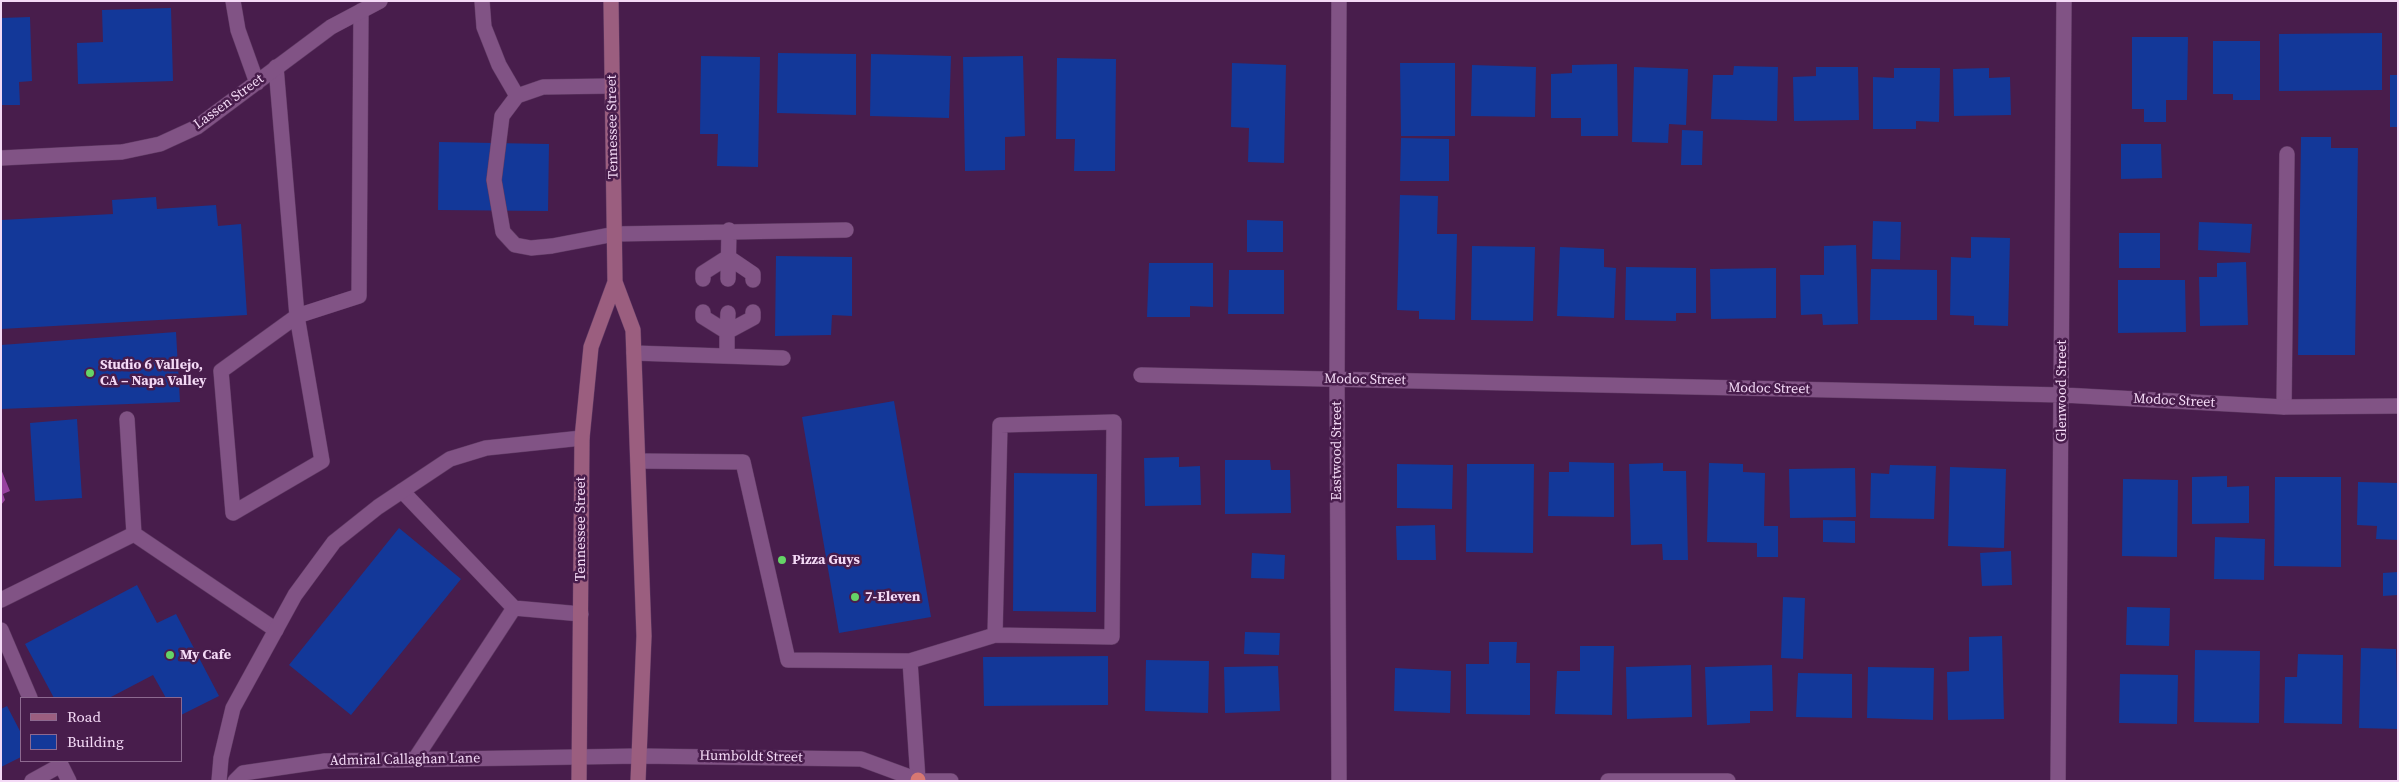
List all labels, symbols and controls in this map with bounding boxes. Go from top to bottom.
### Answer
street label: Lassen Street [191,71,267,133]
street label: Tennessee Street [604,75,622,179]
street label: Glenwood Street [2054,340,2070,442]
place label: Studio 6 Vallejo, CA – Napa Valley [100,357,207,390]
marker: Studio 6 Vallejo, CA – Napa Valley [84,367,96,379]
street label: Modoc Street [1324,371,1406,389]
street label: Modoc Street [1728,380,1810,398]
street label: Modoc Street [2133,390,2215,412]
street label: Eastwood Street [1329,401,1345,501]
street label: Tennessee Street [573,477,589,581]
place label: Pizza Guys [792,552,860,568]
marker: Pizza Guys [776,554,788,566]
place label: 7-Eleven [865,589,920,605]
marker: 7-Eleven [849,591,861,603]
place label: My Cafe [180,647,231,663]
marker: My Cafe [164,649,176,661]
legend [20,697,182,762]
text: Road [67,706,101,727]
text: Building [67,731,124,752]
street label: Humboldt Street [699,748,803,766]
street label: Admiral Callaghan Lane [330,750,480,770]

